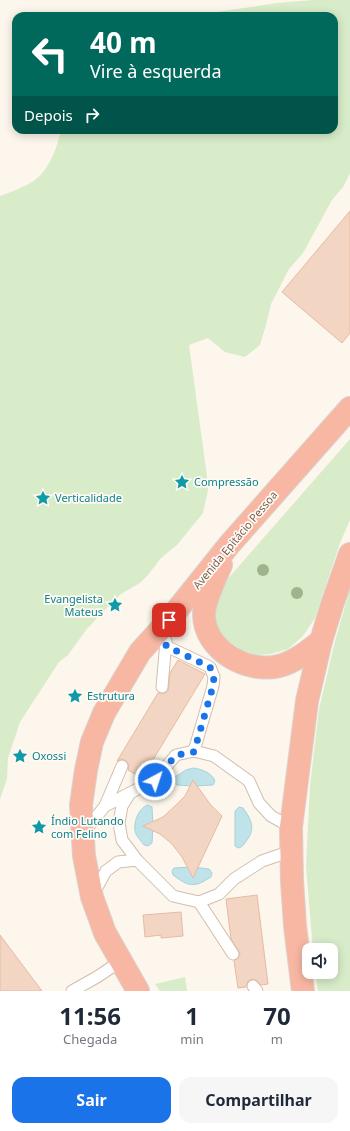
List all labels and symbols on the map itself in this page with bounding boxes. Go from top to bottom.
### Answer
place icon: Compressão [173,473,191,491]
place label: Compressão [194,474,259,489]
street label: Avenida Epitácio Pessoa [189,487,280,592]
place icon: Verticalidade [34,489,52,507]
place label: Verticalidade [55,490,122,505]
place label: Evangelista Mateus [44,591,103,619]
place icon: Evangelista Mateus [106,596,124,614]
pin [152,603,186,637]
place icon: Estrutura [66,687,84,705]
place label: Estrutura [87,688,135,703]
place icon: Oxossi [11,747,29,765]
place label: Oxossi [32,748,66,763]
position arrow [134,759,176,801]
place label: Índio Lutando com Felino [51,813,124,841]
place icon: Índio Lutando com Felino [30,818,48,836]

